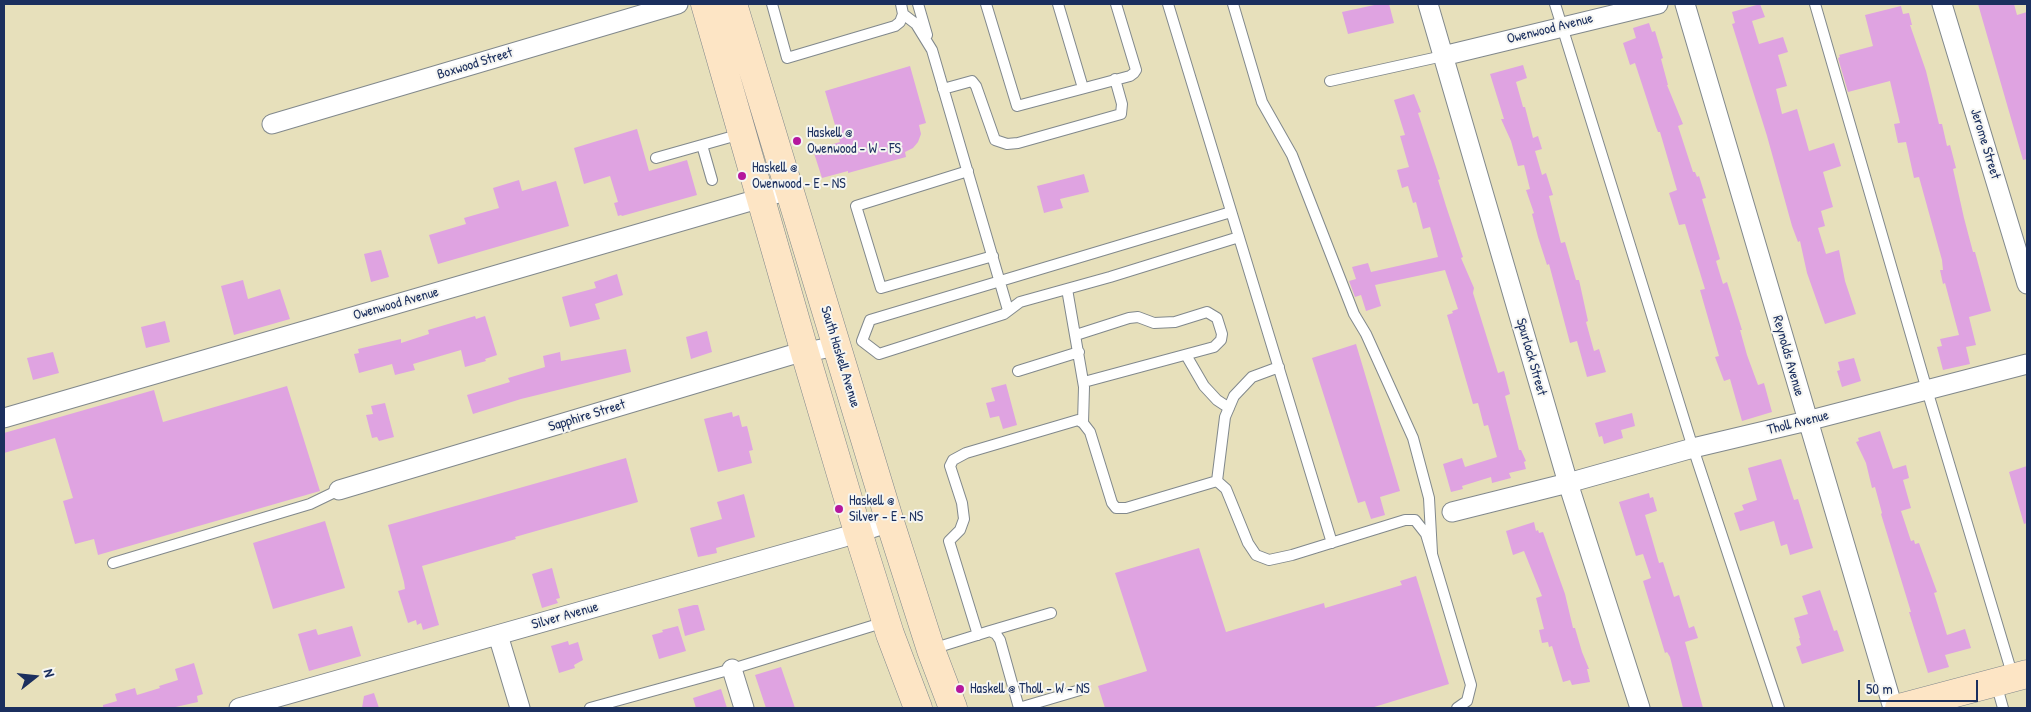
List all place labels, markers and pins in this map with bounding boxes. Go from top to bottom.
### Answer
place label: Haskell @ Owenwood - W - FS [807,125,901,158]
marker: Haskell @ Owenwood - W - FS [791,135,803,147]
place label: Haskell @ Owenwood - E - NS [752,160,846,192]
marker: Haskell @ Owenwood - E - NS [736,170,748,182]
place label: Haskell @ Silver - E - NS [849,493,923,526]
marker: Haskell @ Silver - E - NS [833,503,845,515]
place label: Haskell @ Tholl - W - NS [970,681,1090,697]
marker: Haskell @ Tholl - W - NS [954,683,966,695]

